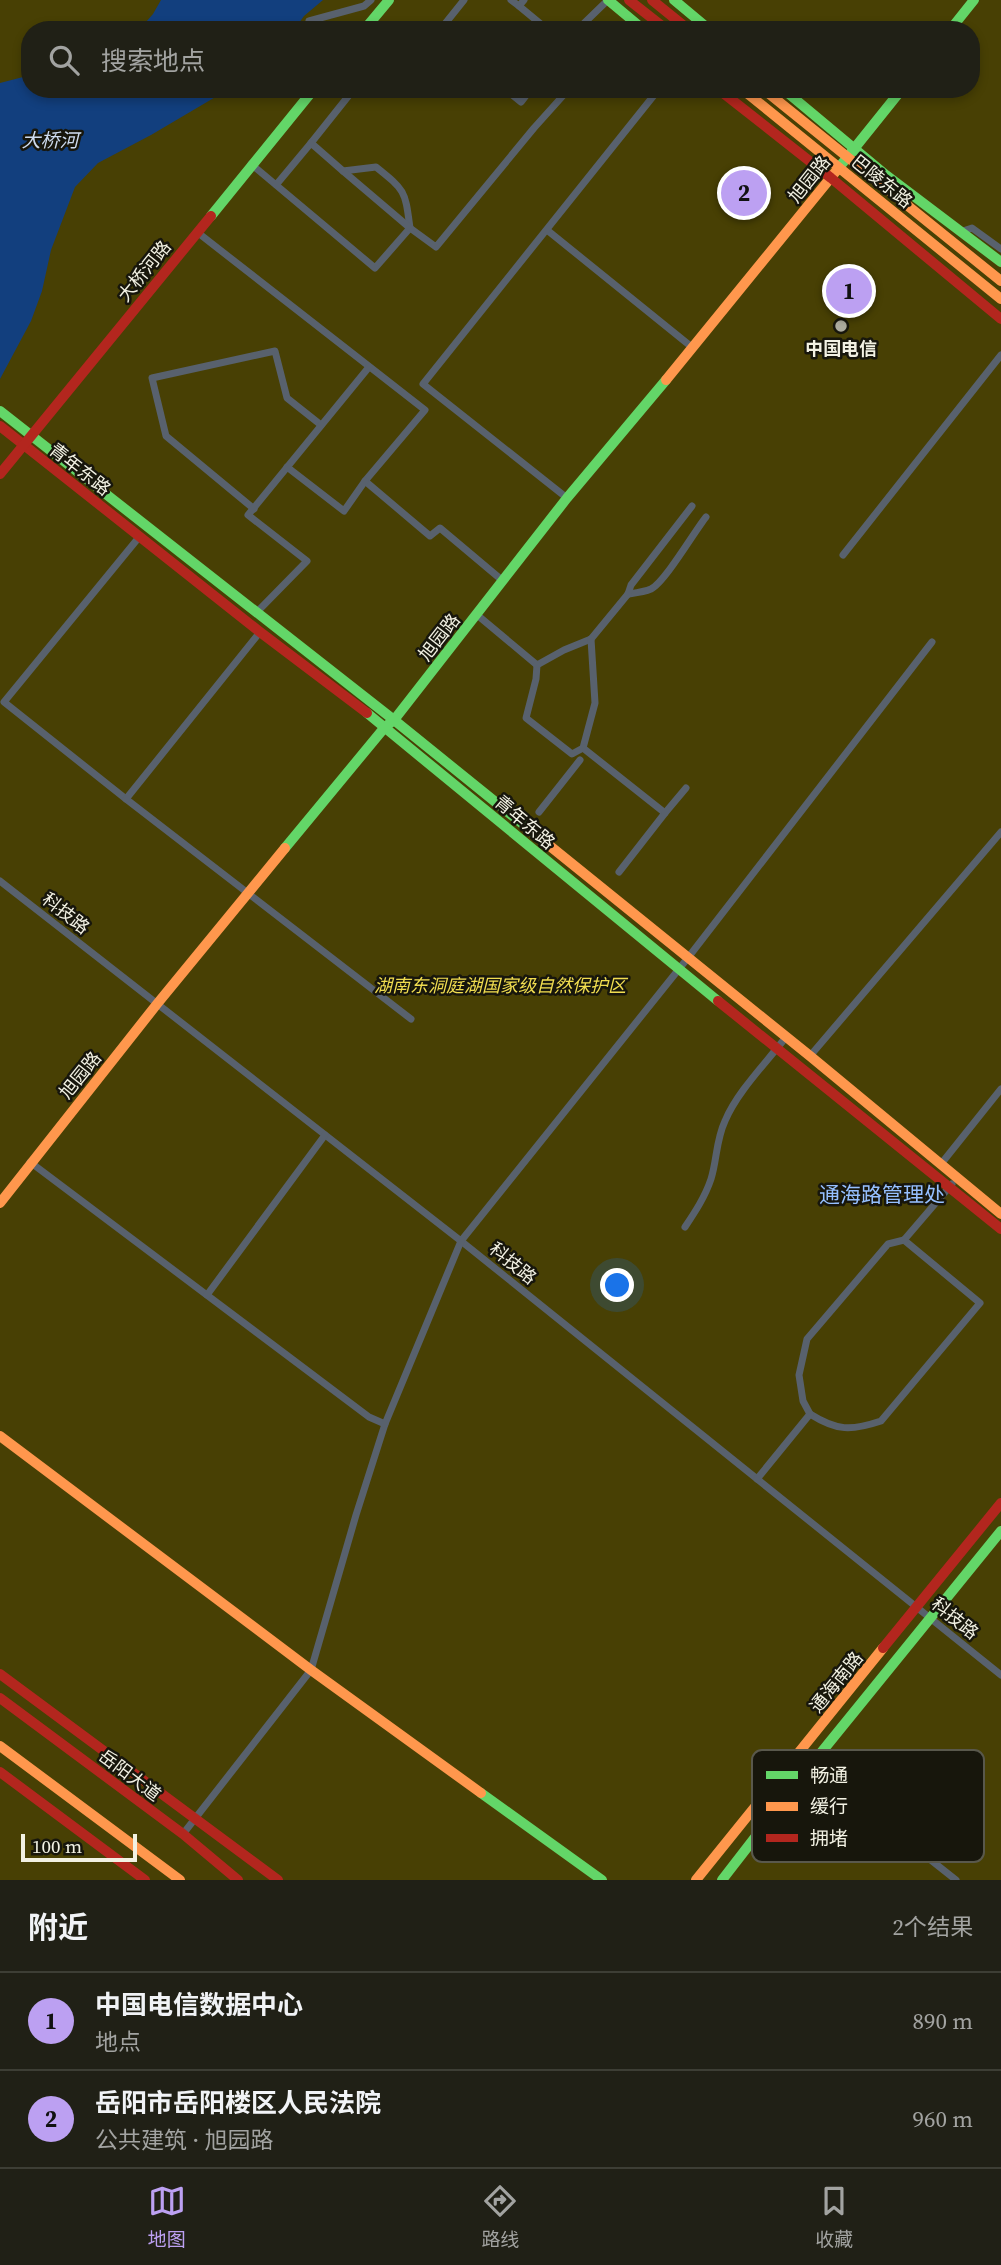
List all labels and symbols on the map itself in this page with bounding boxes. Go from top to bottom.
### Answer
water label: 大桥河 [21,127,82,153]
street label: 巴陵东路 [846,149,918,213]
street label: 旭园路 [782,150,836,208]
pin: 2 [721,167,767,219]
street label: 大桥河路 [112,235,176,307]
pin: 1 [826,265,872,317]
marker: 中国电信 [833,318,849,334]
place label: 中国电信 [805,336,877,361]
street label: 青年东路 [44,437,116,501]
street label: 旭园路 [413,608,465,666]
street label: 青年东路 [489,789,561,855]
street label: 科技路 [37,887,95,939]
park label: 湖南东洞庭湖国家级自然保护区 [374,973,629,998]
street label: 旭园路 [53,1046,107,1104]
district label: 通海路管理处 [819,1180,945,1209]
street label: 科技路 [484,1236,542,1290]
your location [600,1268,634,1302]
street label: 科技路 [926,1591,984,1645]
street label: 通海南路 [804,1646,868,1718]
street label: 岳阳大道 [94,1743,166,1807]
legend [752,1750,984,1862]
text: 畅通 [810,1762,848,1788]
text: 缓行 [810,1793,848,1819]
text: 拥堵 [810,1825,848,1851]
scale bar [21,1831,136,1863]

